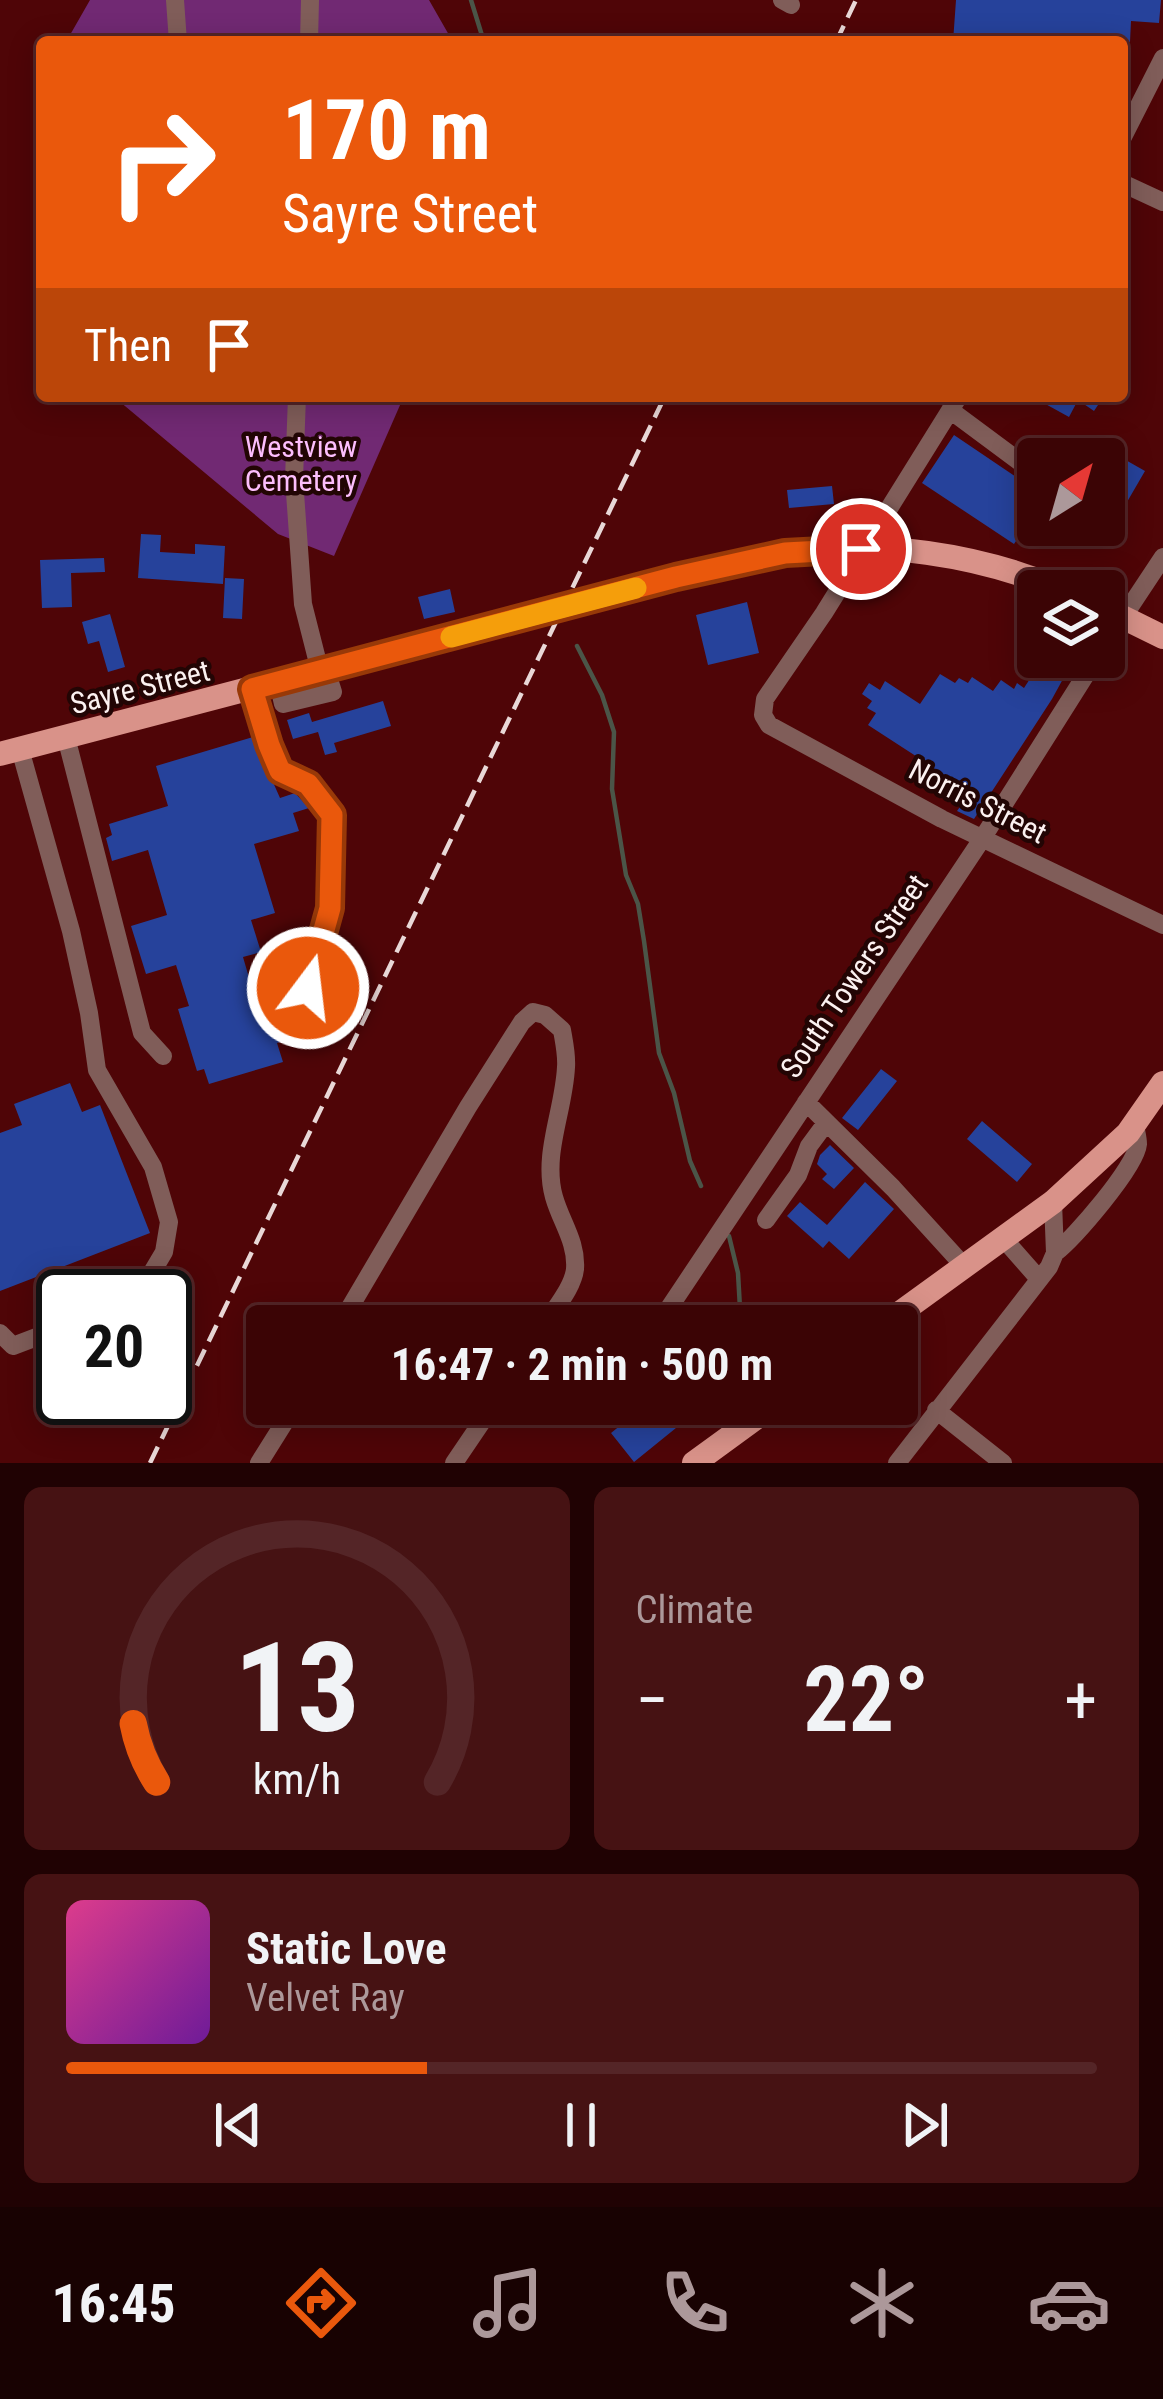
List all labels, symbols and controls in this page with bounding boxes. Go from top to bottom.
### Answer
text: 170 m [282,81,491,180]
icon: right [84,84,240,240]
text: Sayre Street [282,182,538,245]
icon: arrive [196,312,262,378]
text: Then [84,319,172,372]
park label: Westview Cemetery [245,429,357,498]
north arrow [1017,438,1125,546]
map controls [1017,438,1125,678]
pin [810,498,912,600]
icon: arrive [828,516,894,582]
button: layers [1017,570,1125,678]
street label: Sayre Street [67,653,213,721]
street label: Norris Street [903,751,1053,851]
street label: South Towers Street [773,868,935,1084]
position arrow [245,925,371,1051]
speed limit sign: 20 [36,1269,192,1425]
text: 16:47 · 2 min · 500 m [391,1338,773,1391]
text: Climate [636,1587,753,1633]
text: 13 [234,1615,360,1761]
text: 22° [803,1648,929,1753]
text: − [636,1662,669,1739]
text: + [1064,1662,1097,1739]
text: km/h [253,1753,341,1803]
text: Static Love [246,1922,447,1975]
text: Velvet Ray [246,1975,405,2021]
icon: previous [205,2092,271,2158]
icon: pause [548,2092,614,2158]
icon: next [892,2092,958,2158]
icon: directions [279,2261,363,2345]
icon: music [466,2261,550,2345]
icon: phone [653,2261,737,2345]
icon: climate [840,2261,924,2345]
icon: car [1027,2261,1111,2345]
text: 16:45 [52,2272,176,2335]

